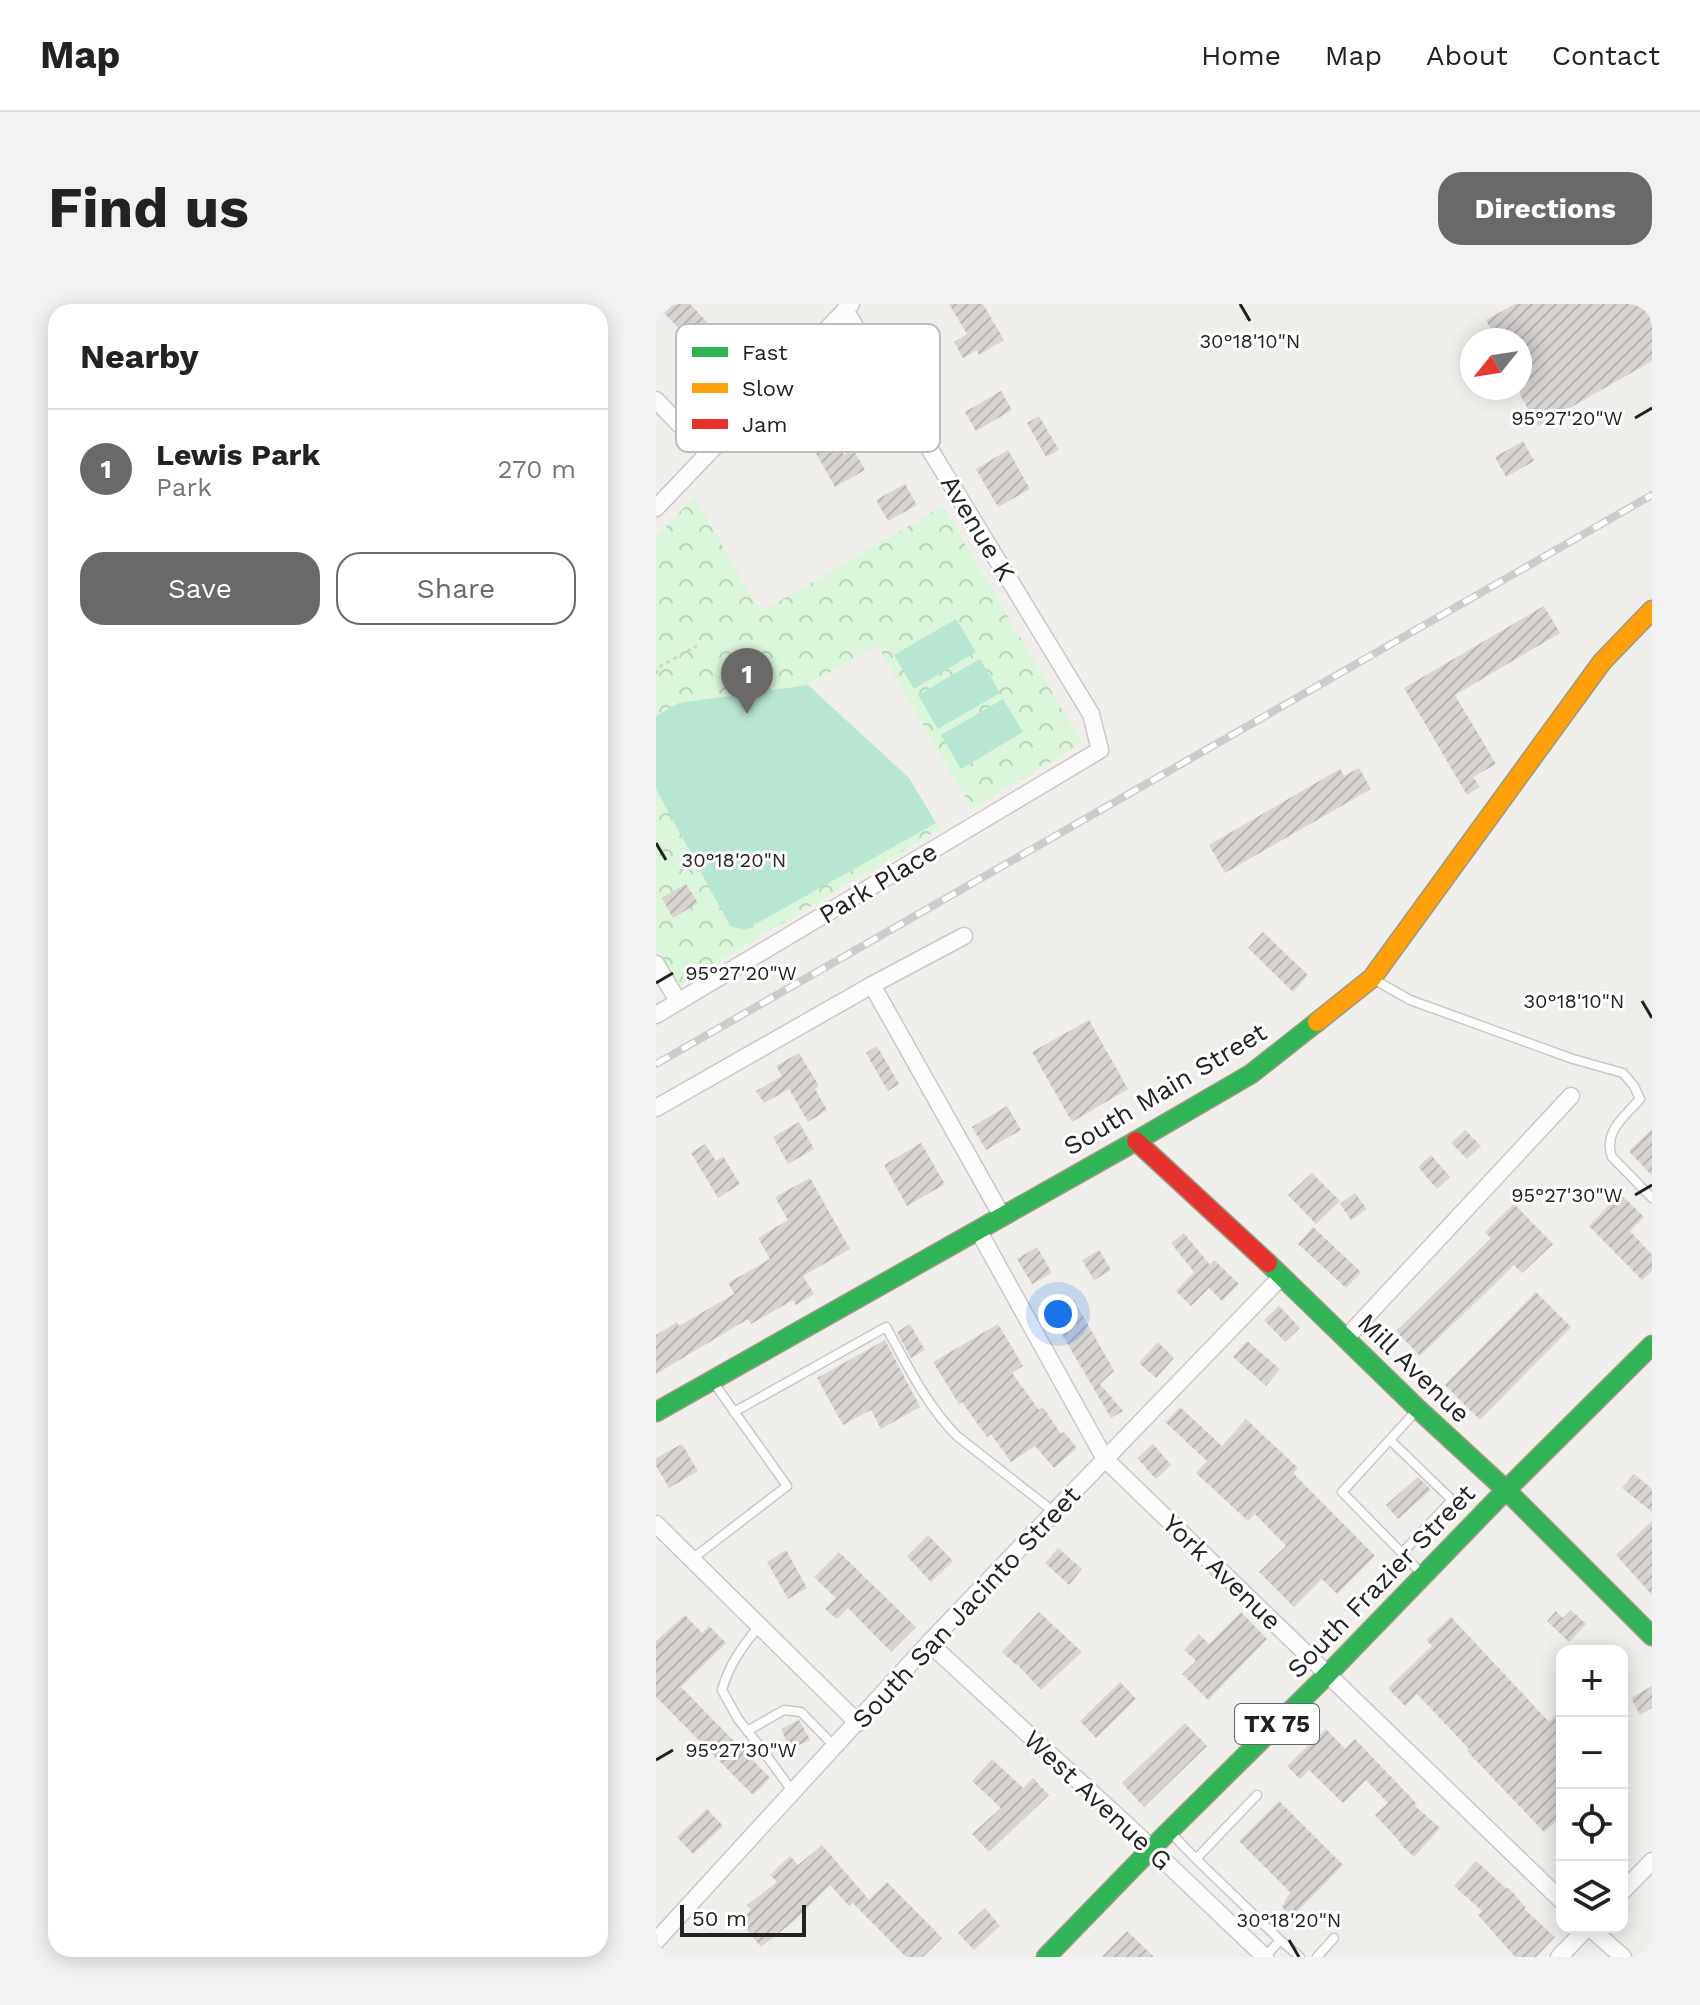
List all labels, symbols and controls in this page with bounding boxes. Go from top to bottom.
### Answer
text: Map [40,33,120,77]
text: Home [1201,39,1281,72]
text: Map [1325,39,1382,72]
text: About [1426,39,1508,72]
text: Contact [1552,39,1660,72]
button: Directions [1438,172,1652,245]
text: Find us [48,175,249,241]
legend [676,324,940,452]
north arrow [1460,328,1532,400]
text: 30°18'10"N [1199,329,1301,353]
text: Nearby [80,336,199,376]
text: Fast [742,340,788,365]
text: Slow [742,376,794,401]
text: 95°27'20"W [1511,406,1623,430]
text: Jam [742,412,787,437]
text: Lewis Park [156,437,320,472]
text: 1 [100,454,112,484]
text: 270 m [497,454,576,484]
street label: Avenue K [935,470,1021,586]
text: Park [156,472,212,502]
button: Save [80,552,320,625]
button: Share [336,552,576,625]
pin: 1 [721,648,773,714]
street label: Park Place [814,836,942,930]
text: 30°18'20"N [682,848,786,872]
text: 95°27'20"W [685,961,797,985]
text: 30°18'10"N [1523,989,1625,1013]
street label: South Main Street [1058,1017,1272,1161]
text: 95°27'30"W [1511,1183,1623,1207]
your location [1038,1294,1078,1334]
street label: Mill Avenue [1352,1307,1476,1429]
street label: South Frazier Street [1281,1478,1481,1684]
street label: South San Jacinto Street [846,1480,1086,1734]
street label: York Avenue [1156,1508,1288,1636]
map controls [1556,1645,1628,1933]
button: + [1556,1645,1628,1717]
road number: TX 75 [1235,1704,1319,1744]
button: − [1556,1717,1628,1789]
street label: West Avenue G [1018,1724,1178,1876]
text: 95°27'30"W [685,1738,797,1762]
button: locate [1556,1789,1628,1861]
button: layers [1556,1861,1628,1933]
scale bar [680,1901,806,1937]
text: 50 m [692,1906,747,1931]
text: 30°18'20"N [1237,1908,1341,1932]

